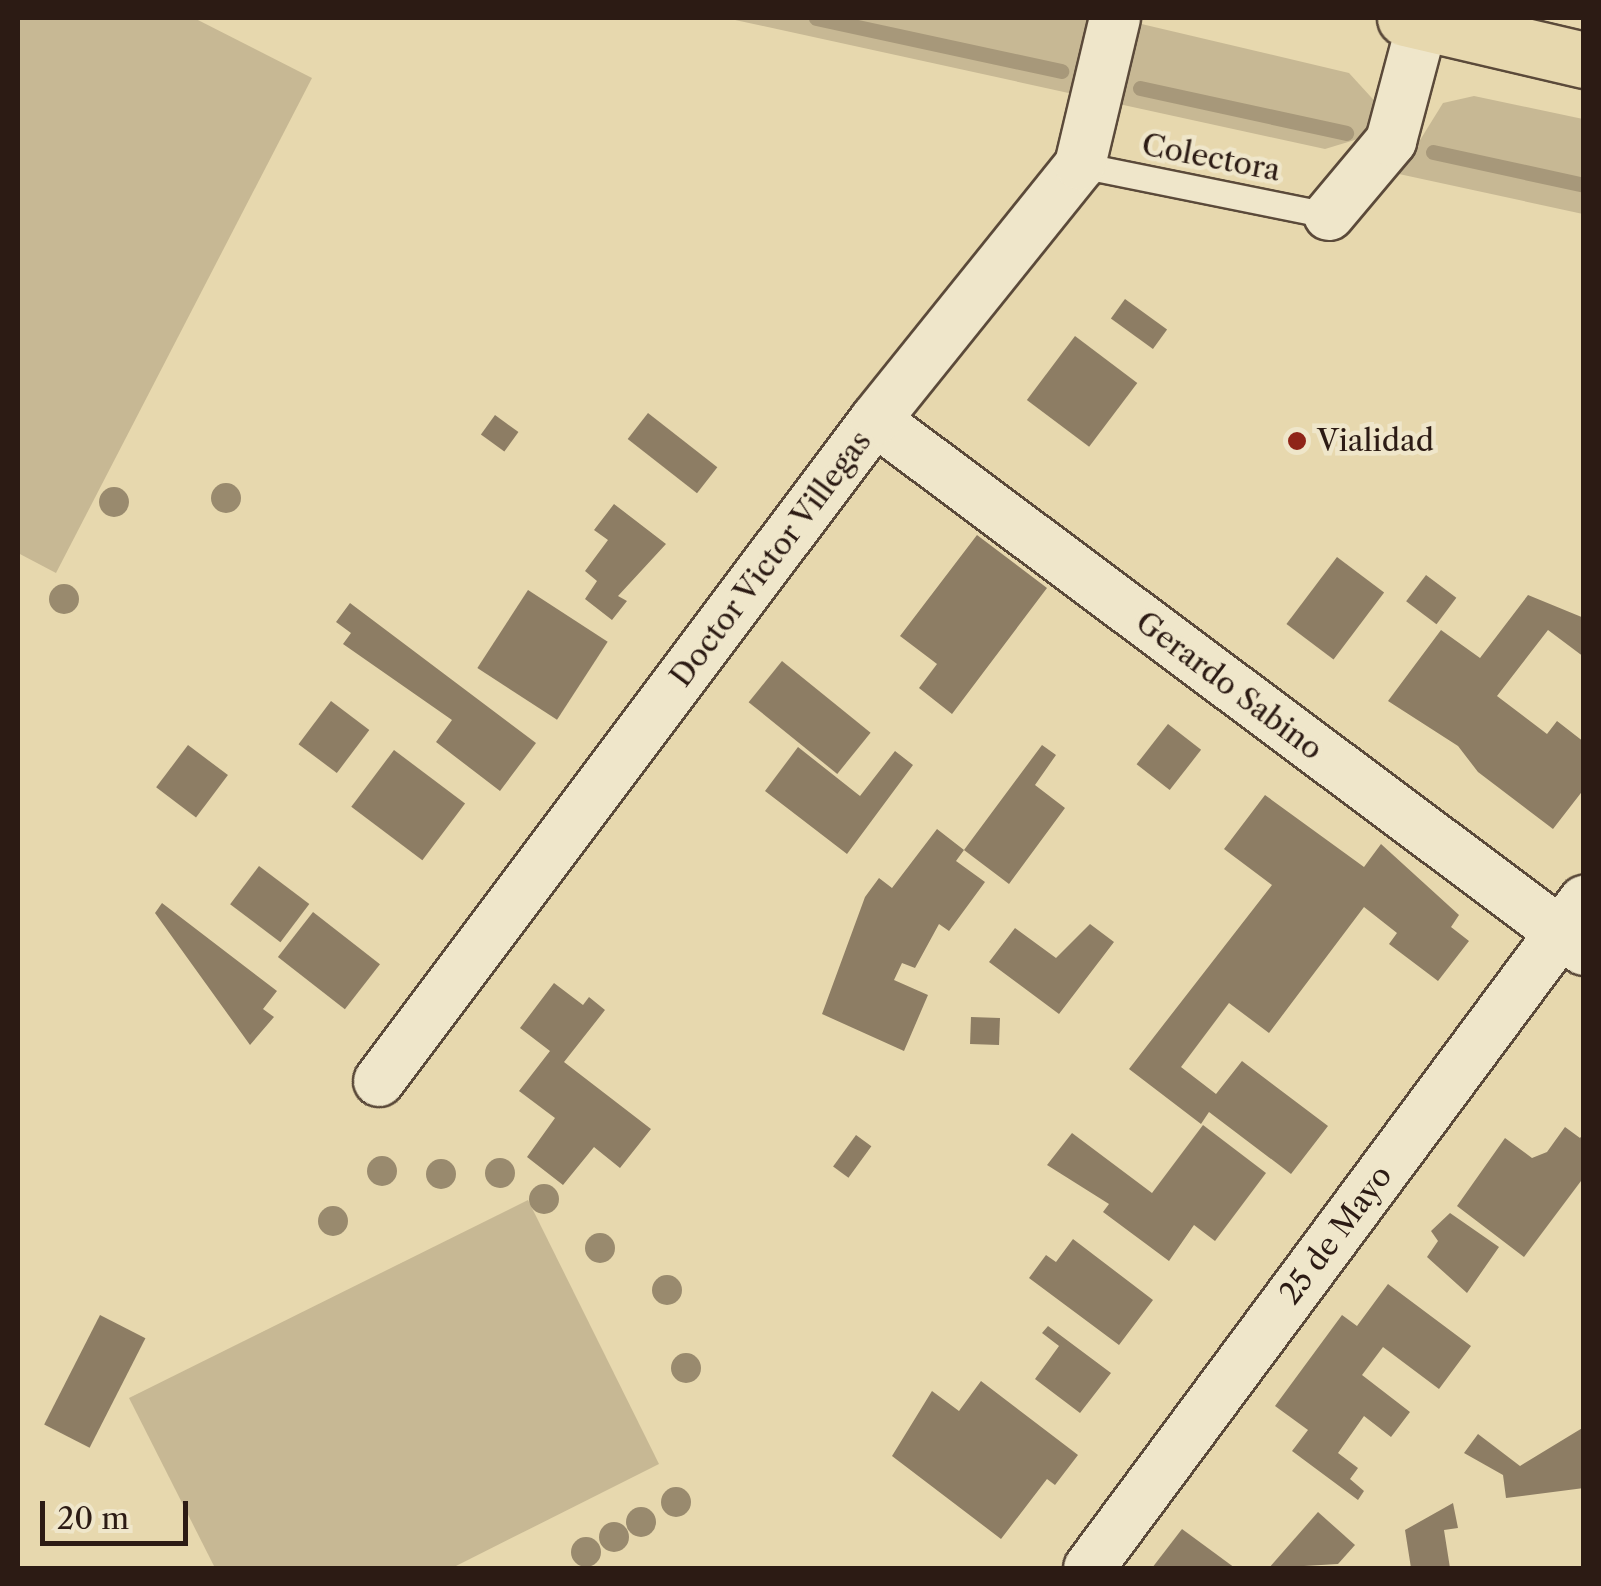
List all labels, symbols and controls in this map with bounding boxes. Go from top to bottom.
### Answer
street label: Colectora [1139,127,1283,189]
street label: Doctor Victor Villegas [662,423,880,695]
place label: Vialidad [1317,423,1434,459]
marker: Vialidad [1286,430,1308,452]
street label: Gerardo Sabino [1129,604,1329,768]
street label: 25 de Mayo [1272,1159,1400,1311]
scale bar [45,1481,192,1543]
text: 20 m [57,1500,129,1537]

